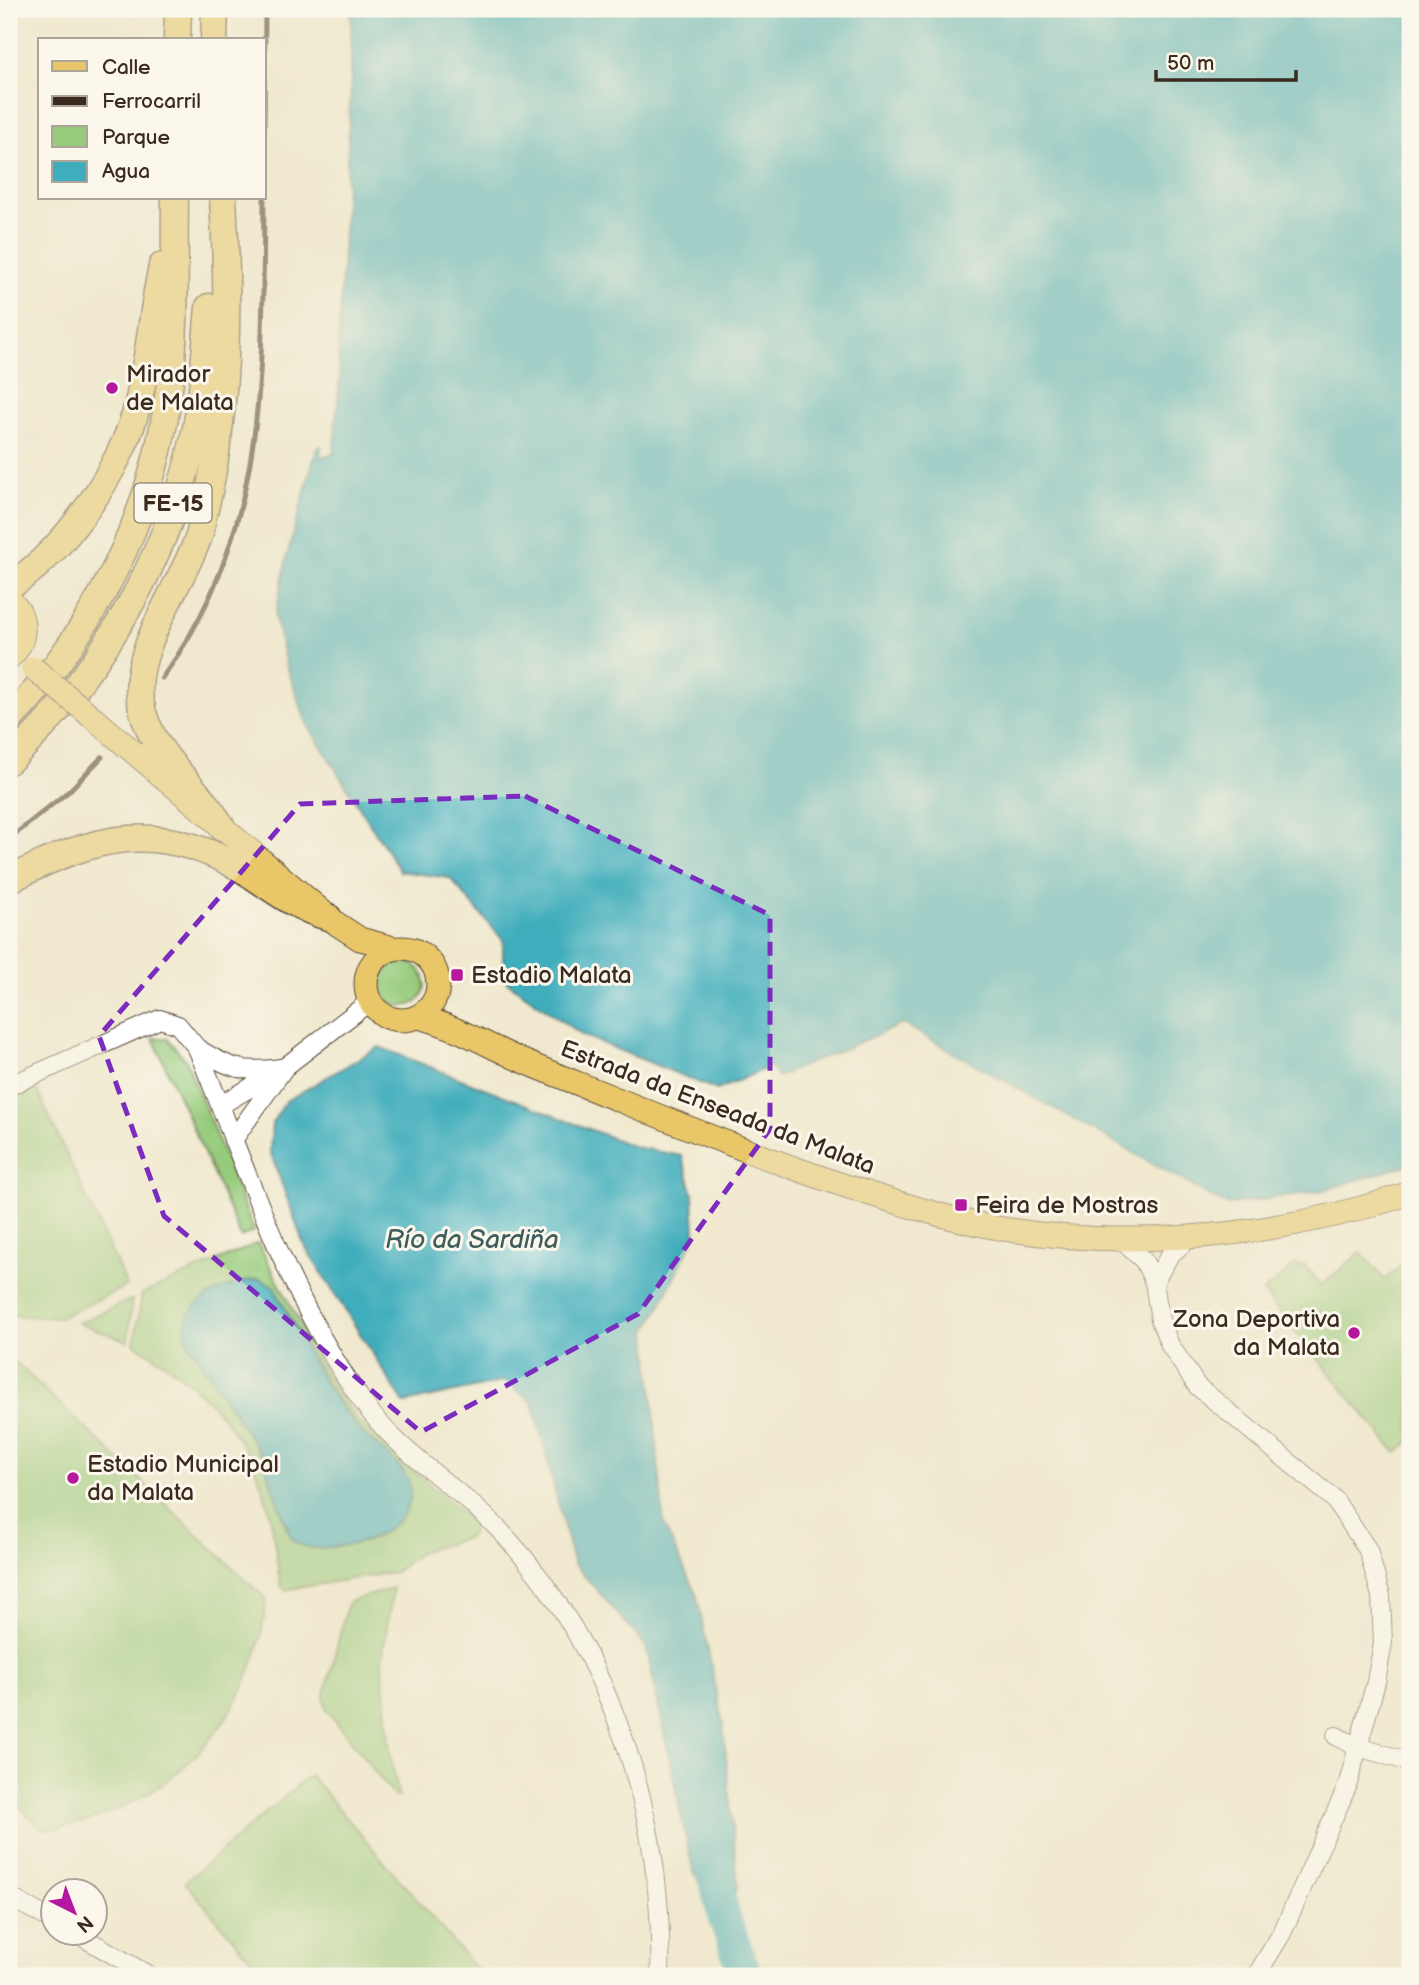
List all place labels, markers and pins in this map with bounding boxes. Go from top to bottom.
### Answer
place label: Mirador de Malata [126,360,234,417]
marker: Mirador de Malata [104,380,120,396]
place label: Estadio Malata [471,961,632,990]
marker: Estadio Malata [449,967,465,983]
place label: Feira de Mostras [975,1191,1159,1220]
marker: Feira de Mostras [953,1197,969,1213]
place label: Zona Deportiva da Malata [1172,1305,1340,1362]
marker: Zona Deportiva da Malata [1346,1325,1362,1341]
place label: Estadio Municipal da Malata [87,1450,279,1507]
marker: Estadio Municipal da Malata [65,1470,81,1486]

